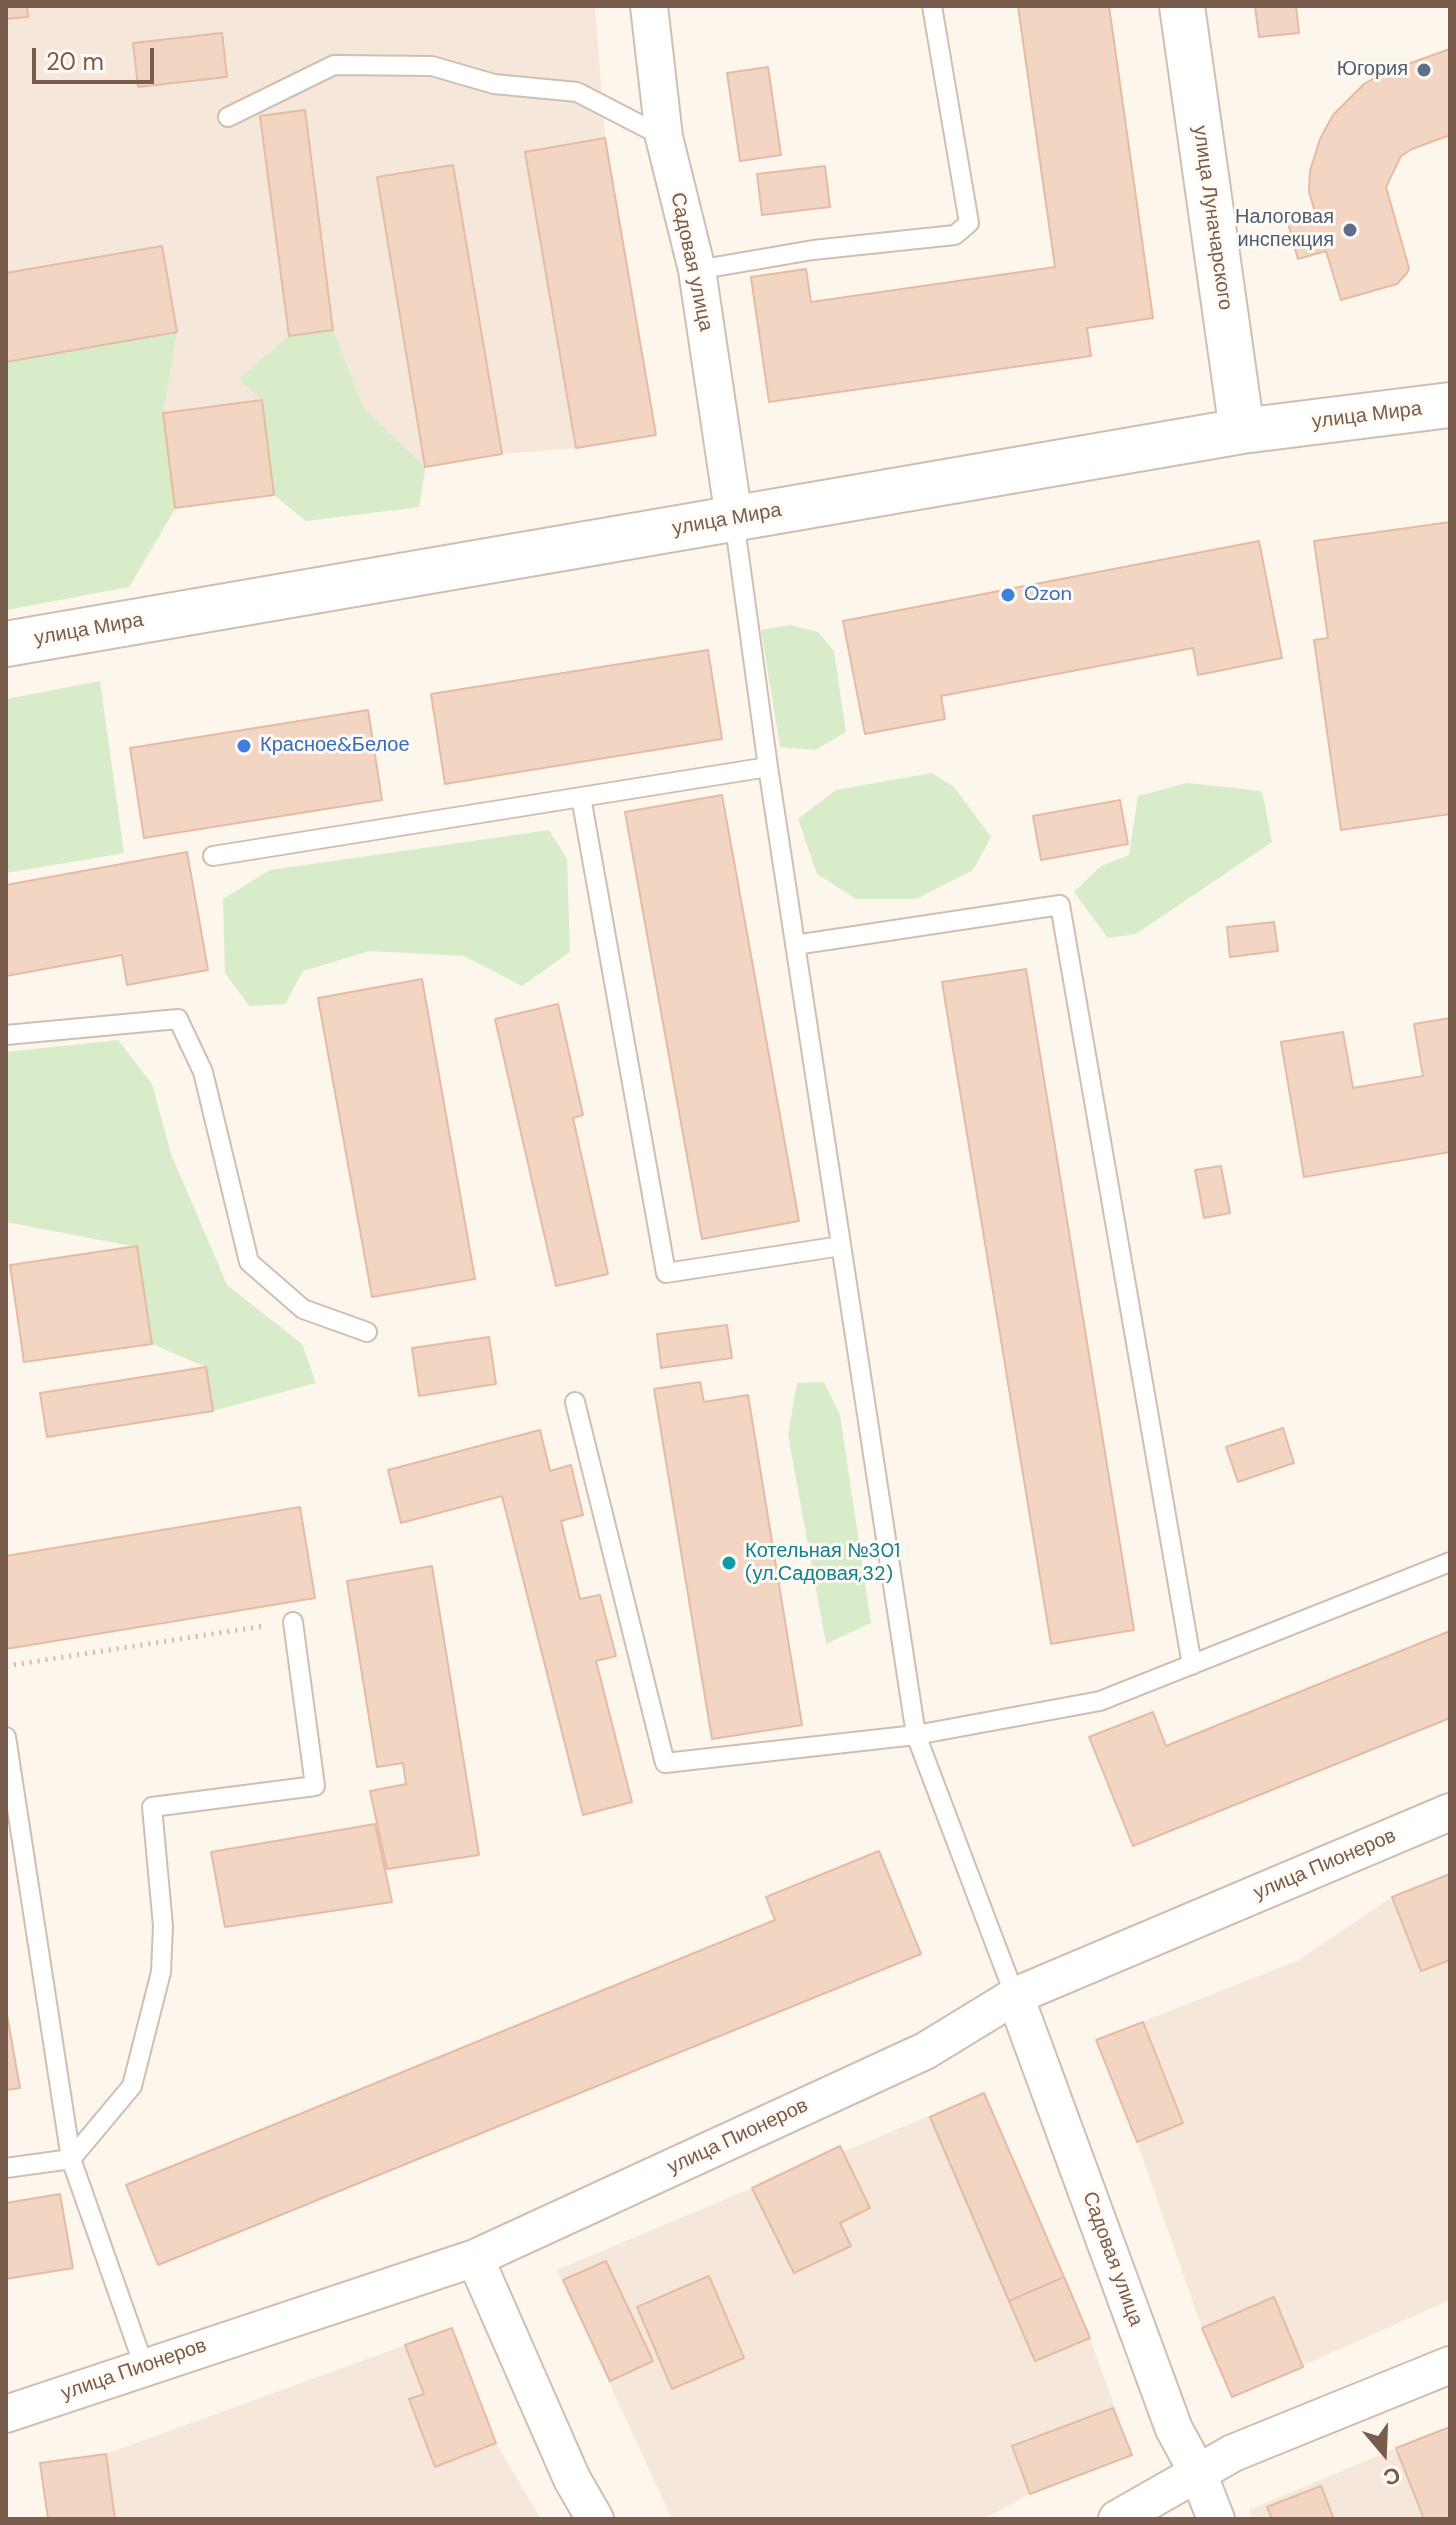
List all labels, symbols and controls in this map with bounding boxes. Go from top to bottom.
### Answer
scale bar [36,32,158,82]
text: 20 m [46,46,104,77]
place label: Югория [1337,58,1408,82]
marker: Югория [1415,61,1433,79]
street label: улица Луначарского [1187,124,1237,312]
street label: Садовая улица [665,190,717,334]
place label: Налоговая инспекция [1235,206,1334,253]
marker: Налоговая инспекция [1341,221,1359,239]
street label: улица Мира [1311,397,1423,435]
street label: улица Мира [671,499,783,541]
place label: Ozon [1024,583,1072,607]
marker: Ozon [999,586,1017,604]
street label: улица Мира [33,609,145,651]
place label: Красное&Белое [260,734,410,758]
marker: Красное&Белое [235,737,253,755]
place label: Котельная №301 (ул.Садовая,32) [745,1540,900,1587]
marker: Котельная №301 (ул.Садовая,32) [720,1554,738,1572]
street label: улица Пионеров [1250,1824,1400,1906]
street label: улица Пионеров [664,2094,812,2180]
street label: Садовая улица [1077,2189,1147,2329]
street label: улица Пионеров [58,2334,210,2406]
north arrow [1344,2413,1424,2493]
text: С [1380,2460,1404,2492]

